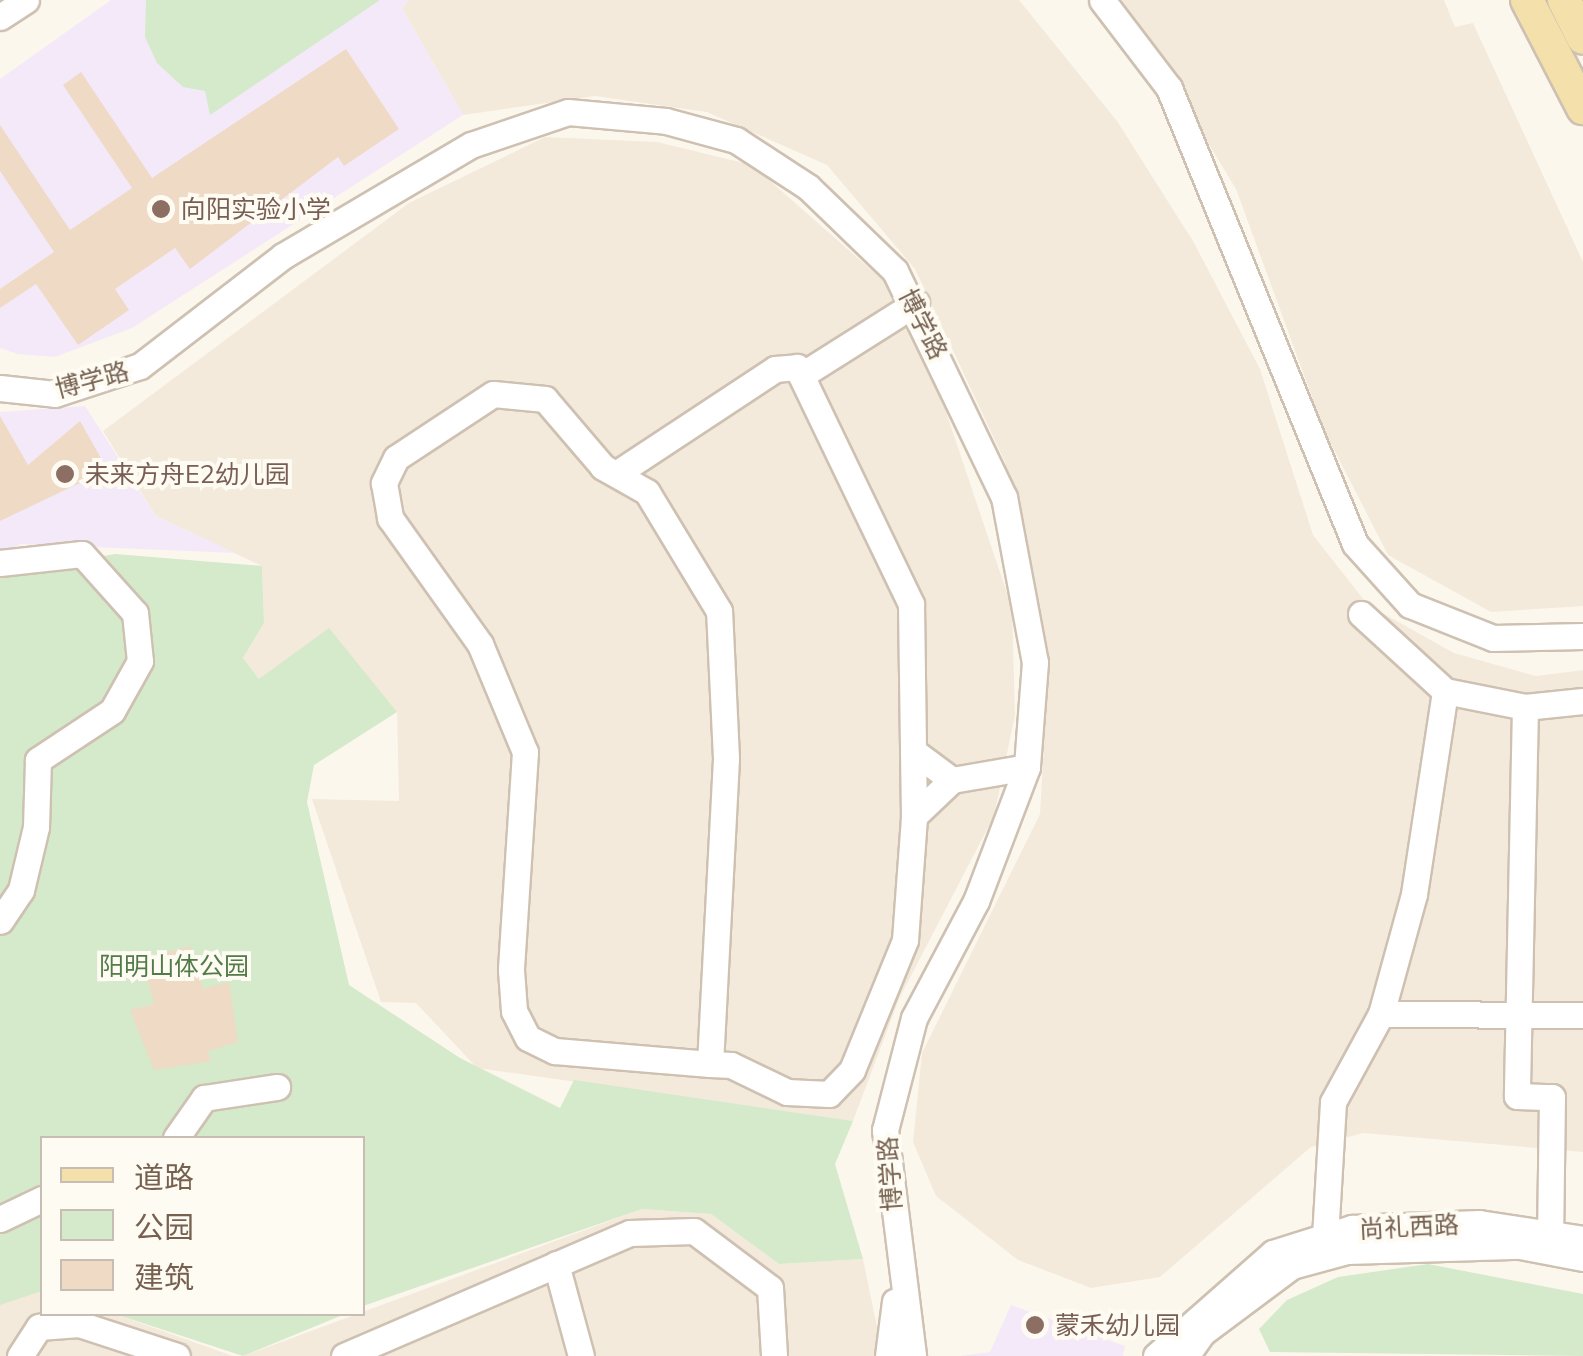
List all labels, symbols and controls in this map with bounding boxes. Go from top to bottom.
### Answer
place label: 向阳实验小学 [181,194,331,224]
marker: 向阳实验小学 [150,198,172,220]
street label: 博学路 [893,284,953,364]
street label: 博学路 [52,356,132,404]
place label: 未来方舟E2幼儿园 [85,459,290,489]
marker: 未来方舟E2幼儿园 [54,463,76,485]
park label: 阳明山体公园 [99,951,249,981]
legend [40,1136,365,1316]
street label: 博学路 [872,1136,908,1212]
text: 道路 [134,1158,194,1196]
text: 公园 [134,1208,194,1246]
street label: 尚礼西路 [1358,1209,1460,1245]
text: 建筑 [134,1258,194,1296]
place label: 蒙禾幼儿园 [1055,1310,1180,1340]
marker: 蒙禾幼儿园 [1024,1314,1046,1336]

